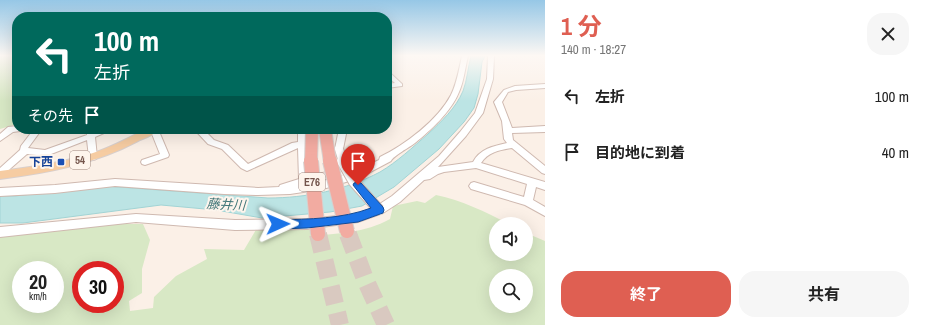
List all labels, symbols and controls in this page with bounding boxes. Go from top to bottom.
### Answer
text: 1 分 [561,10,601,42]
button: close [867,13,909,55]
text: 100 m [94,22,159,60]
icon: left [28,28,80,80]
text: 140 m · 18:27 [561,41,626,58]
text: 左折 [94,60,130,85]
icon: left [561,85,583,107]
text: 左折 [595,86,625,107]
text: 100 m [875,86,909,107]
icon: arrive [81,104,103,126]
text: その先 [28,105,73,126]
icon: arrive [561,141,583,163]
text: 目的地に到着 [595,142,685,163]
text: 40 m [882,142,909,163]
pin [341,144,375,185]
icon: arrive [347,150,369,172]
road number: 54 [70,151,90,169]
place label: 下西 [29,154,53,170]
marker: 下西 [56,157,66,167]
road number: E76 [299,173,325,191]
water label: 藤井川 [206,195,248,214]
position arrow [257,203,299,245]
map controls [489,217,533,313]
button: sound [489,217,533,261]
speed limit sign: 30 [72,261,124,313]
text: 20 [29,268,47,295]
button: search [489,269,533,313]
button: 終了 [561,271,731,317]
button: 共有 [739,271,909,317]
text: km/h [29,290,47,303]

